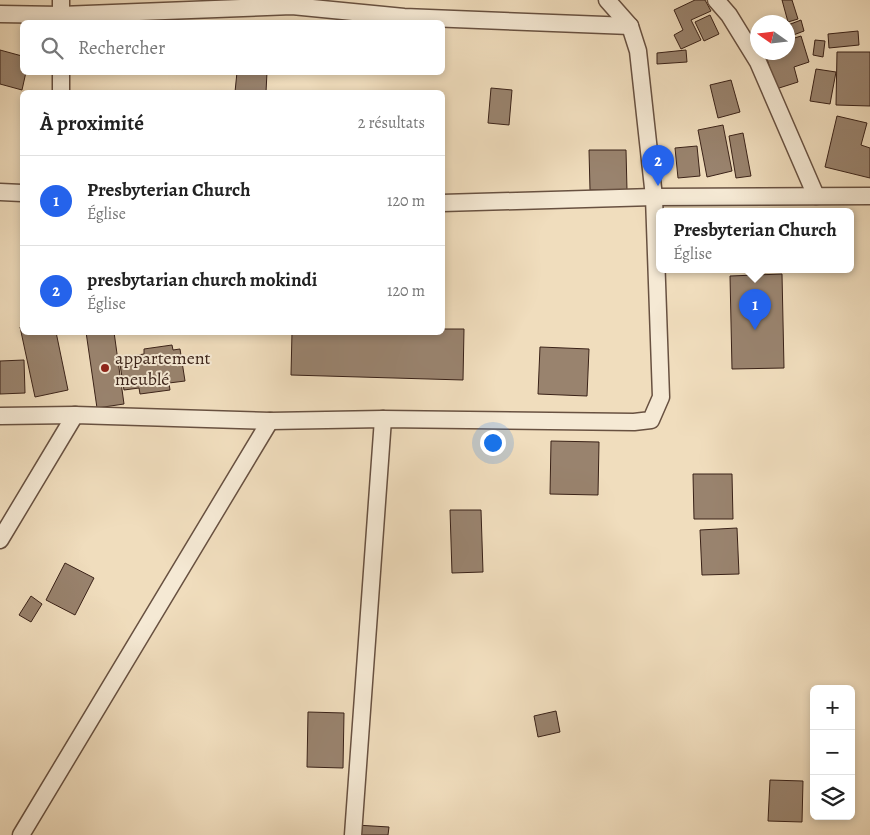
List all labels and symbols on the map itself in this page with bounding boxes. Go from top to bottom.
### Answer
north arrow [750,15,795,60]
pin: 2 [642,145,674,186]
pin: 1 [739,289,771,330]
place label: appartement meublé [115,346,211,391]
marker: appartement meublé [99,362,111,374]
your location [480,430,506,456]

